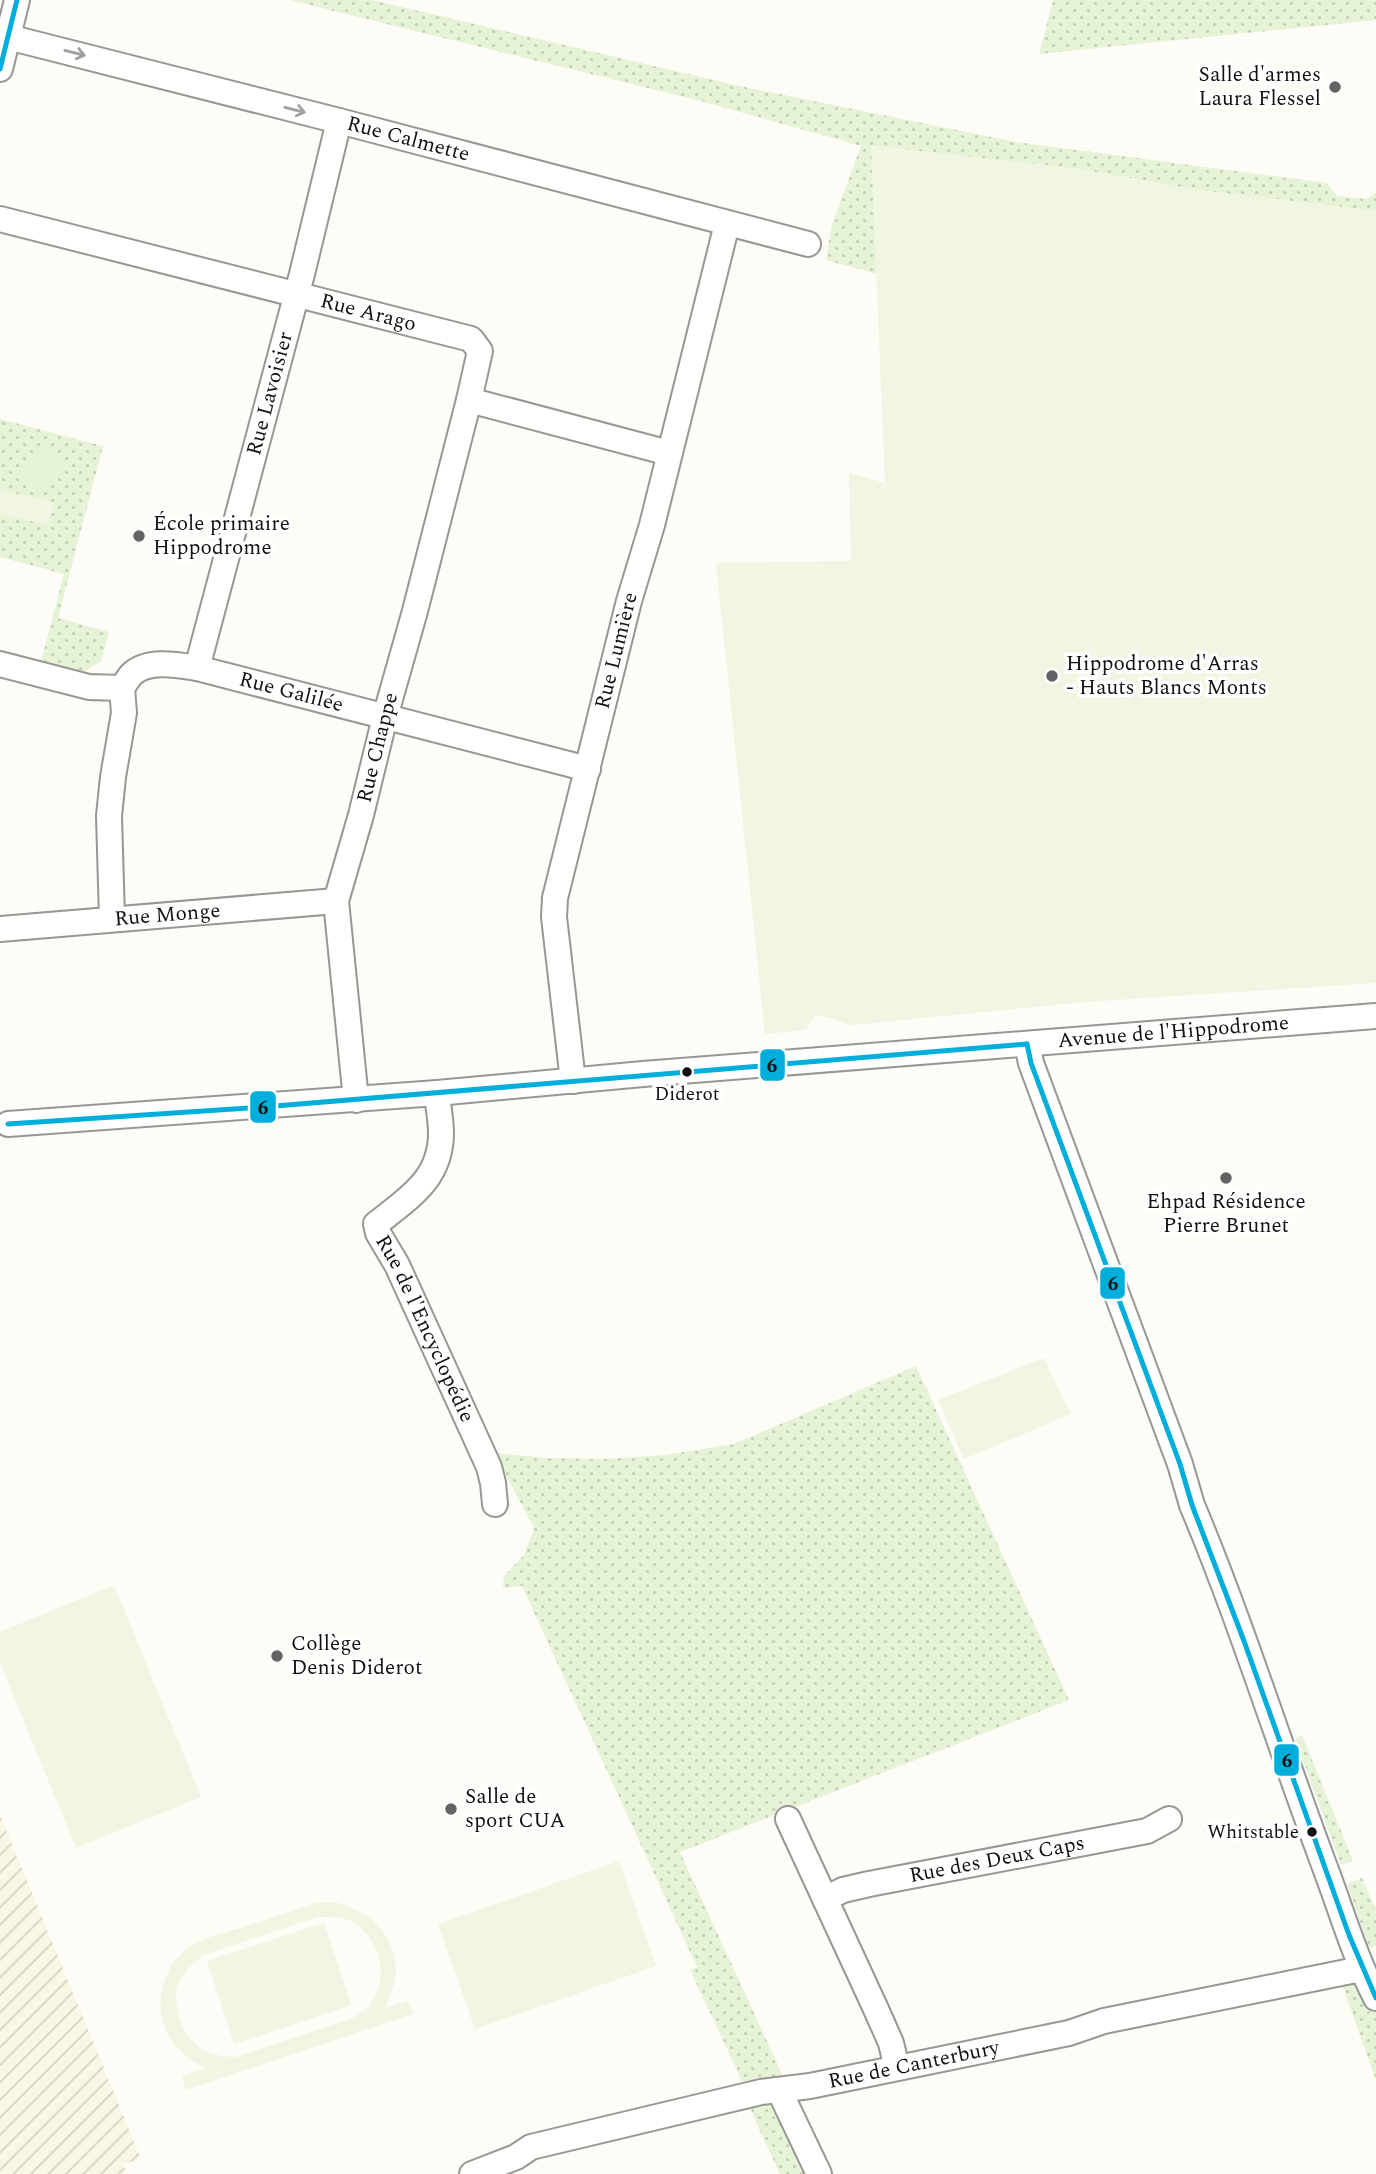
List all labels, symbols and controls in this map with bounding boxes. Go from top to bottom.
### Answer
one-way arrow [63,47,85,60]
place label: Salle d'armes Laura Flessel [1199,59,1321,115]
marker: Salle d'armes Laura Flessel [1327,79,1343,95]
one-way arrow [283,104,306,117]
street label: Rue Calmette [343,108,473,171]
street label: Rue Arago [317,285,420,340]
street label: Rue Lavoisier [238,328,302,459]
place label: École primaire Hippodrome [153,508,290,564]
marker: École primaire Hippodrome [131,528,147,544]
street label: Rue Lumière [587,588,647,712]
place label: Hippodrome d'Arras - Hauts Blancs Monts [1066,648,1267,704]
street label: Rue Galilée [236,664,347,721]
marker: Hippodrome d'Arras - Hauts Blancs Monts [1044,668,1060,684]
street label: Rue Chappe [349,689,407,806]
street label: Rue Monge [113,895,222,935]
street label: Avenue de l'Hippodrome [1057,1007,1290,1057]
line badge: 6 [759,1048,786,1082]
text: 6 [767,1052,778,1081]
marker: Diderot [680,1065,694,1079]
place label: Diderot [654,1080,720,1109]
line badge: 6 [249,1090,277,1124]
text: 6 [258,1094,269,1123]
marker: Ehpad Résidence Pierre Brunet [1218,1170,1234,1186]
place label: Ehpad Résidence Pierre Brunet [1146,1186,1306,1242]
street label: Rue de l'Encyclopédie [367,1229,483,1428]
line badge: 6 [1099,1266,1126,1300]
text: 6 [1108,1270,1119,1299]
place label: Collège Denis Diderot [291,1628,422,1684]
marker: Collège Denis Diderot [269,1648,285,1664]
line badge: 6 [1273,1743,1300,1777]
text: 6 [1282,1747,1293,1776]
place label: Salle de sport CUA [465,1781,565,1837]
marker: Salle de sport CUA [443,1801,459,1817]
place label: Whitstable [1207,1818,1299,1847]
marker: Whitstable [1305,1825,1319,1839]
street label: Rue des Deux Caps [907,1827,1087,1892]
street label: Rue de Canterbury [825,2031,1003,2098]

